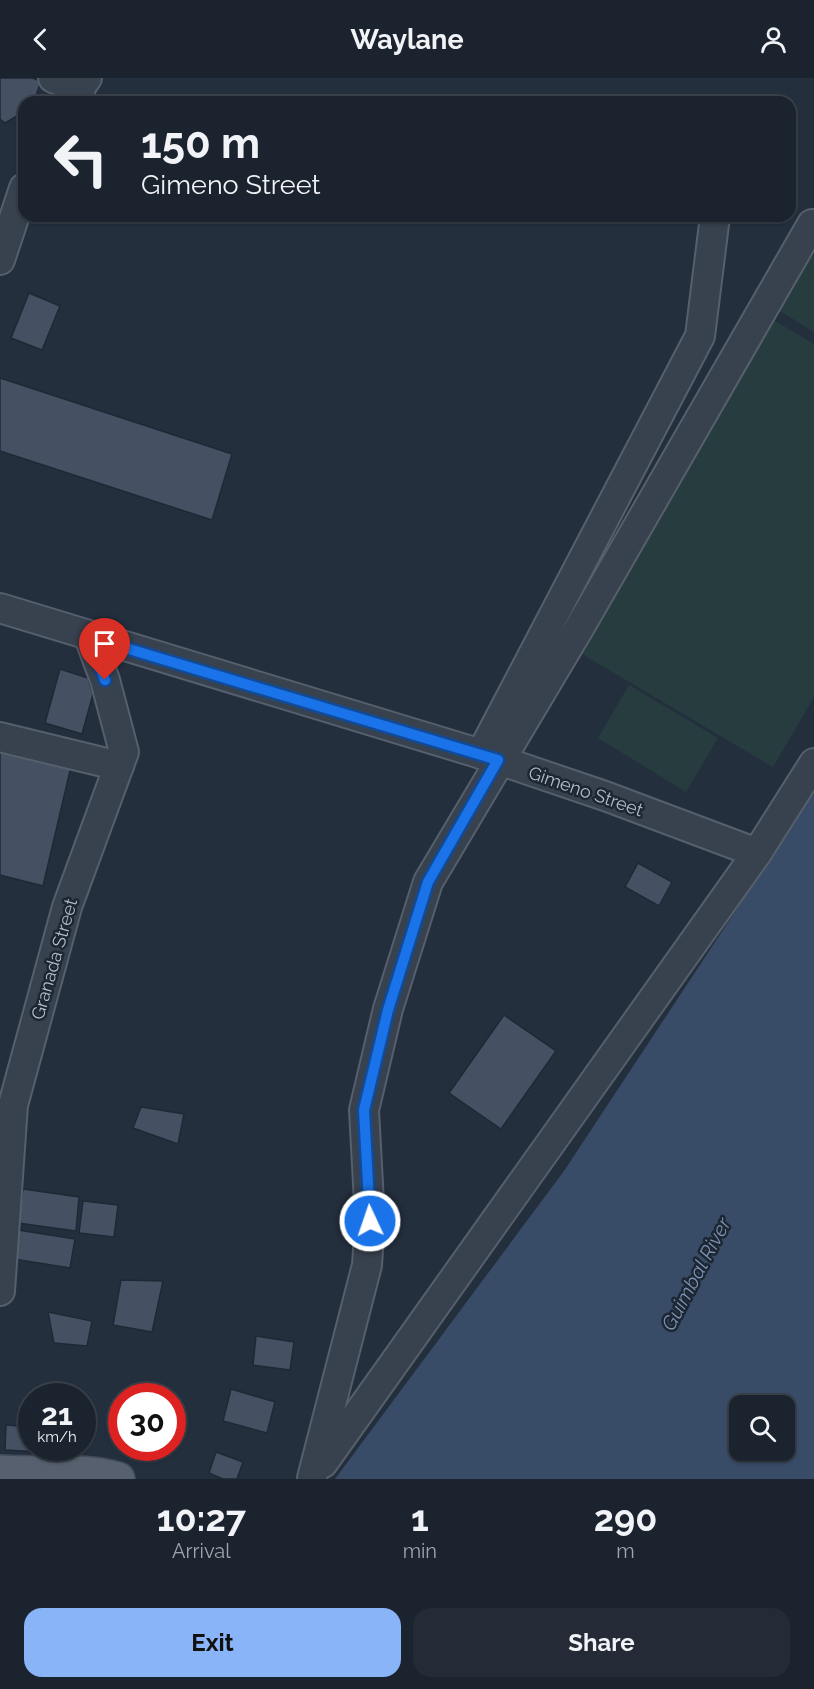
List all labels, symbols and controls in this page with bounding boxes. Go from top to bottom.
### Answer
icon: back [24,23,57,56]
icon: person [757,23,790,56]
text: Waylane [350,24,464,55]
text: 150 m [141,119,260,168]
icon: left [42,120,120,198]
text: Gimeno Street [141,169,320,200]
pin [79,618,130,680]
icon: arrive [88,627,121,660]
street label: Gimeno Street [526,762,646,820]
street label: Granada Street [27,896,81,1022]
position arrow [338,1189,402,1253]
water label: Guimbal River [656,1212,736,1335]
speed limit sign: 30 [108,1383,186,1461]
map controls [729,1395,795,1461]
button: search [729,1395,795,1461]
text: 21 [41,1397,73,1432]
text: km/h [37,1428,77,1446]
text: 10:27 [157,1497,246,1539]
text: 1 [411,1497,429,1539]
text: 290 [594,1497,657,1539]
text: Arrival [172,1539,231,1563]
text: min [403,1539,437,1563]
text: m [616,1539,635,1563]
button: Exit [24,1608,401,1677]
button: Share [413,1608,790,1677]

